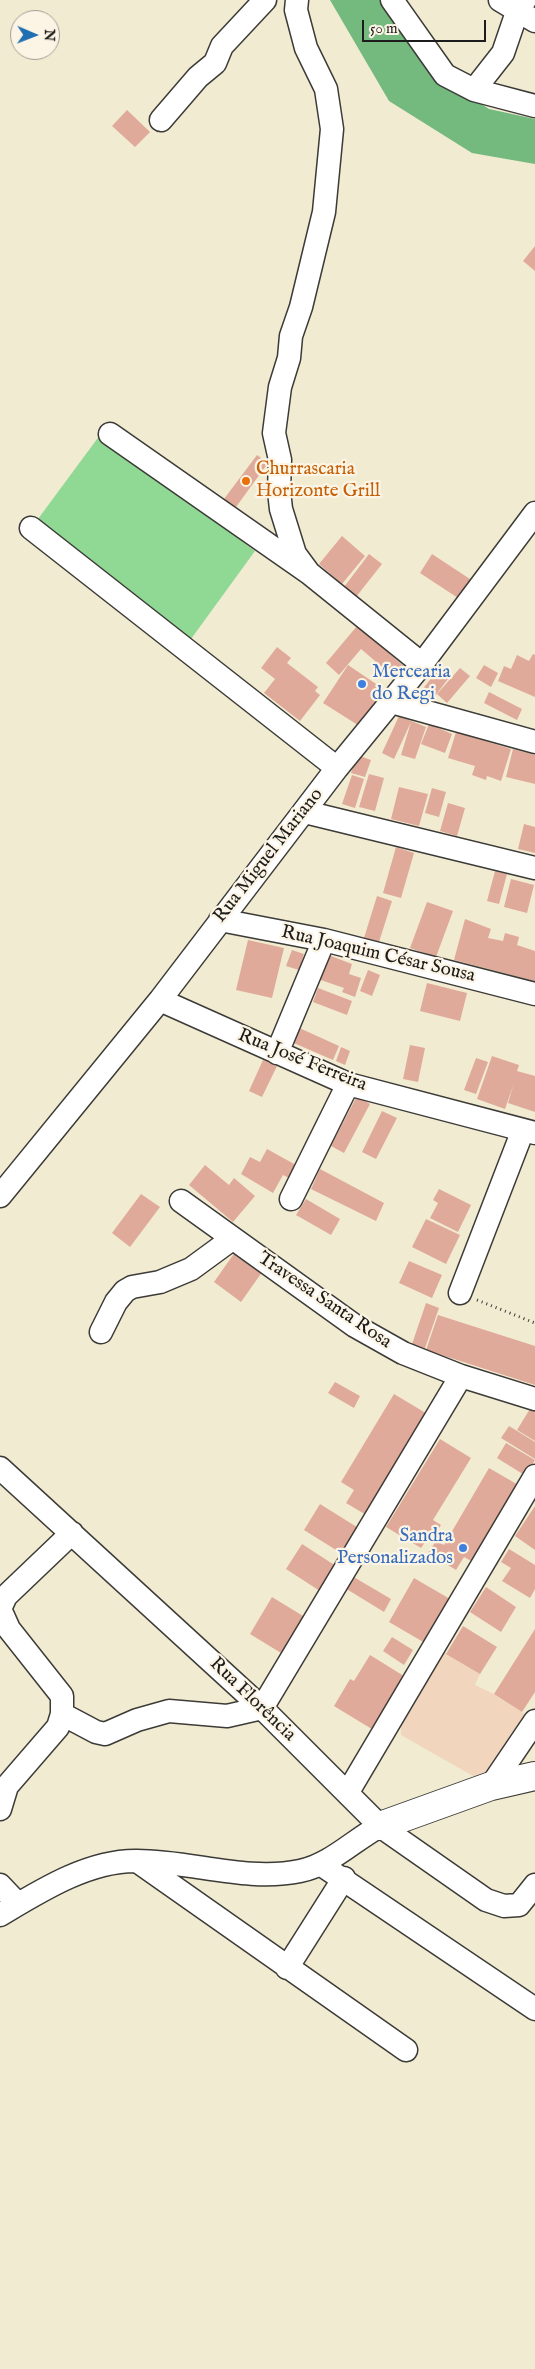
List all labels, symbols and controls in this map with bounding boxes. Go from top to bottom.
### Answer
north arrow [10,10,60,60]
scale bar [365,10,489,42]
text: 50 m [370,19,398,38]
text: N [40,29,58,41]
place label: Churrascaria Horizonte Grill [256,459,380,503]
marker: Churrascaria Horizonte Grill [240,475,252,487]
place label: Mercearia do Regi [372,662,451,706]
marker: Mercearia do Regi [356,678,368,690]
street label: Rua Miguel Mariano [209,784,329,928]
street label: Rua Joaquim César Sousa [279,922,477,988]
street label: Rua José Ferreira [234,1025,370,1097]
street label: Travessa Santa Rosa [253,1248,395,1354]
place label: Sandra Personalizados [337,1526,453,1570]
marker: Sandra Personalizados [457,1542,469,1554]
street label: Rua Florência [204,1653,300,1747]

